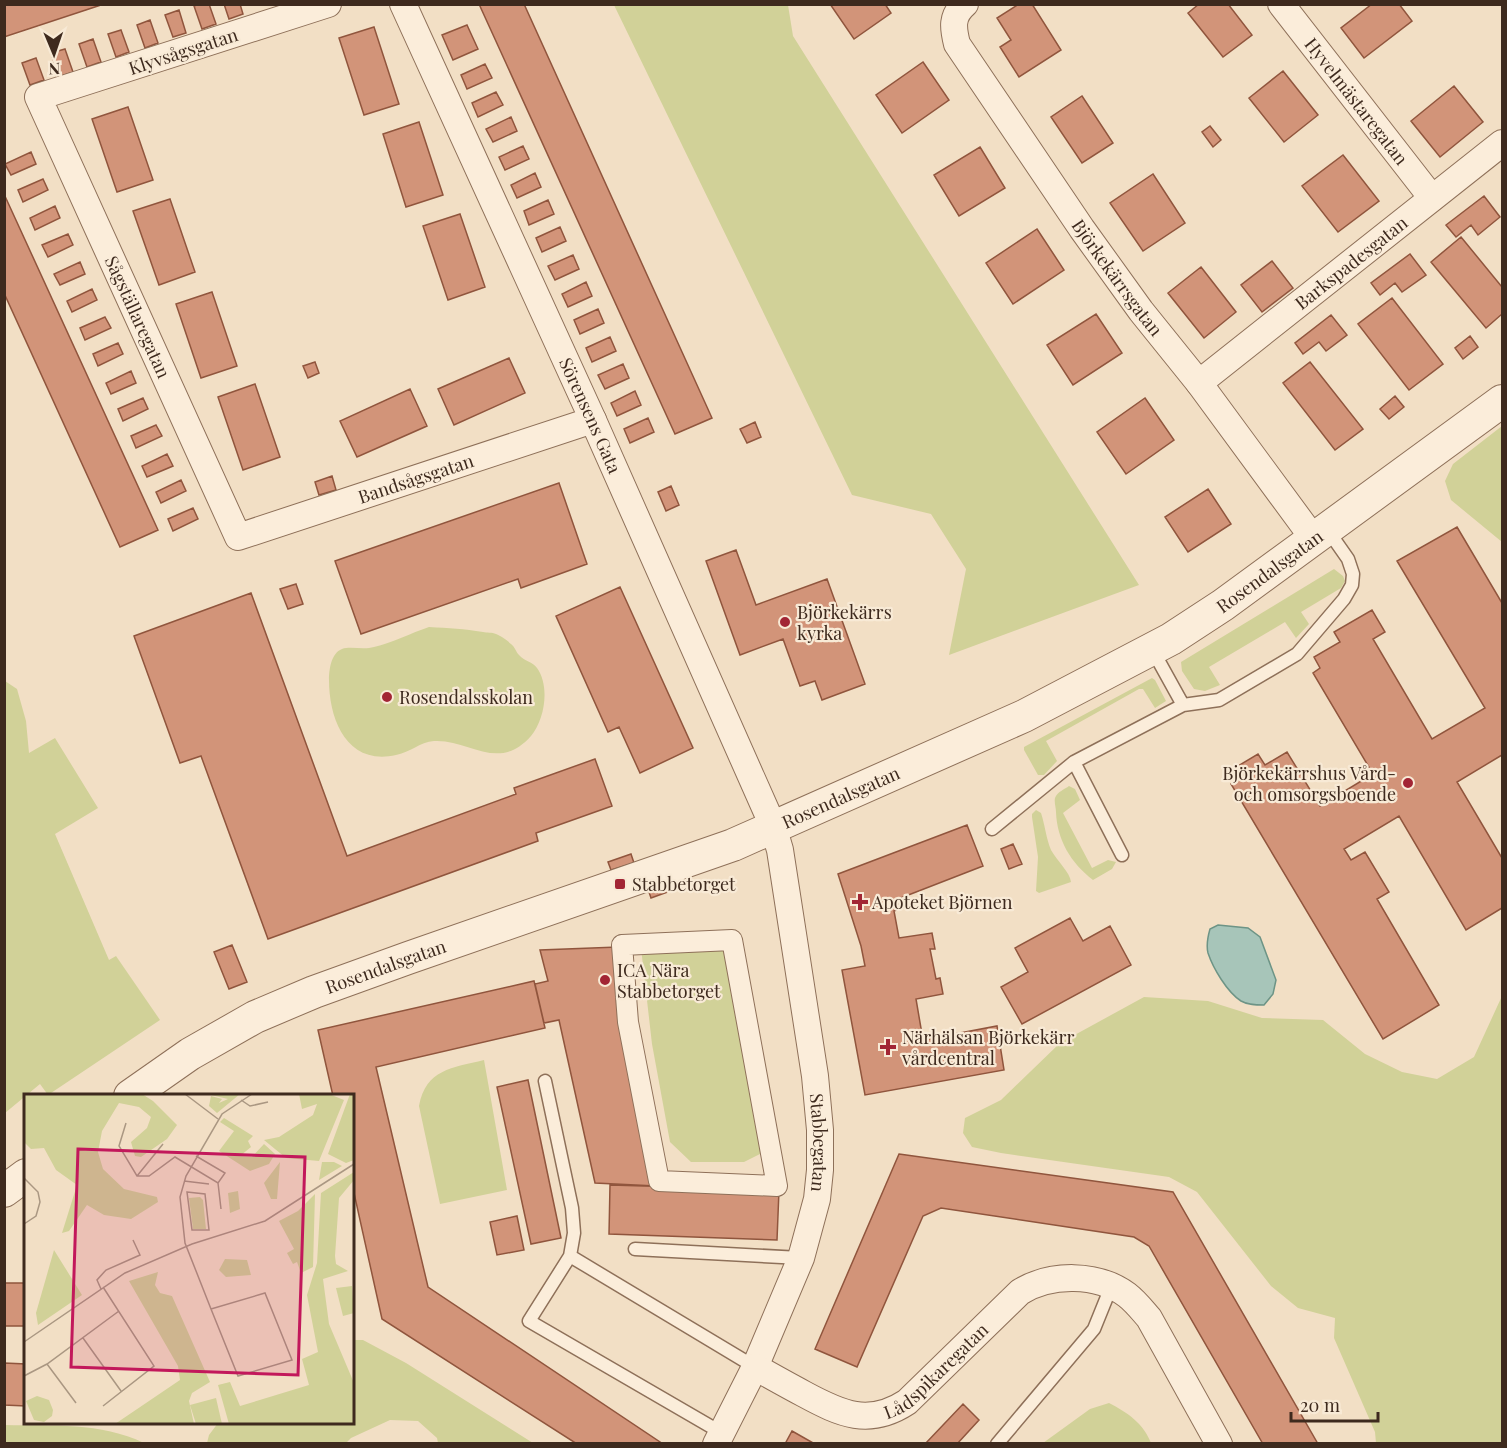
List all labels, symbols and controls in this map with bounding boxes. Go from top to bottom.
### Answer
street label: Klyvsågsgatan [125,22,241,80]
north arrow [24,24,84,84]
street label: Hyvelmästaregatan [1300,33,1414,170]
text: N [48,59,61,80]
street label: Barkspadesgatan [1290,210,1413,315]
street label: Björkekärrsgatan [1067,214,1168,341]
street label: Sågställaregatan [100,252,176,382]
street label: Sörensens Gata [554,354,627,477]
street label: Bandsågsgatan [355,448,477,509]
street label: Rosendalsgatan [1211,524,1328,618]
place label: Björkekärrs kyrka [797,600,892,645]
marker: Björkekärrs kyrka [778,615,792,629]
place label: Rosendalsskolan [399,685,533,709]
marker: Rosendalsskolan [380,690,394,704]
street label: Rosendalsgatan [778,761,904,834]
place label: Björkekärrshus Vård- och omsorgsboende [1222,761,1396,806]
marker: Björkekärrshus Vård- och omsorgsboende [1401,776,1415,790]
place label: Stabbetorget [632,872,736,896]
marker: Stabbetorget [613,877,627,891]
place label: Apoteket Björnen [871,890,1013,914]
marker: Apoteket Björnen [853,895,867,909]
street label: Rosendalsgatan [322,934,449,999]
place label: ICA Nära Stabbetorget [617,958,721,1003]
marker: ICA Nära Stabbetorget [598,973,612,987]
place label: Närhälsan Björkekärr vårdcentral [901,1025,1075,1070]
marker: Närhälsan Björkekärr vårdcentral [879,1038,897,1056]
street label: Stabbegatan [805,1092,832,1193]
inset map [24,1094,354,1424]
street label: Lådspikaregatan [880,1317,993,1424]
scale bar [1291,1385,1378,1423]
text: 20 m [1300,1393,1340,1417]

